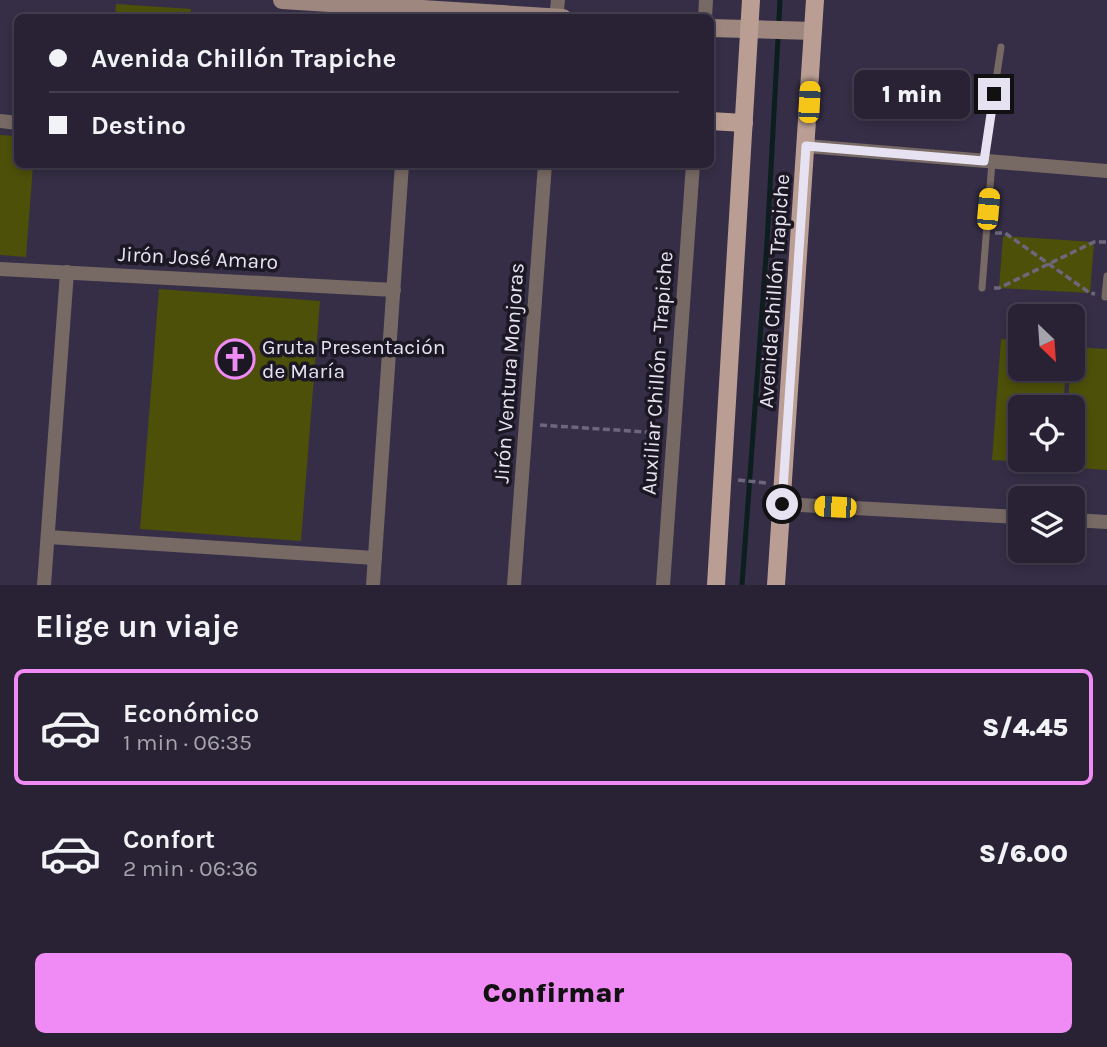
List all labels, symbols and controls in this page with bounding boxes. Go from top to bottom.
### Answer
text: Avenida Chillón Trapiche [91,43,396,74]
callout: 1 min [854,70,970,119]
route end [978,78,1010,110]
car [798,80,821,124]
text: 1 min [882,81,942,108]
text: Destino [91,110,186,141]
street label: Avenida Chillón Trapiche [754,173,794,409]
car [976,187,1001,231]
street label: Jirón José Amaro [117,242,279,274]
street label: Auxiliar Chillón - Trapiche [637,250,677,496]
street label: Jirón Ventura Monjoras [489,262,529,484]
north arrow [1008,304,1085,382]
map controls [1008,304,1085,563]
place label: Gruta Presentación de María [262,335,445,383]
church icon: Gruta Presentación de María [214,338,256,380]
button: locate [1008,395,1085,472]
button: layers [1008,486,1085,563]
route start [766,488,798,520]
car [814,495,857,519]
text: Elige un viaje [35,608,239,645]
icon: car [39,696,102,759]
text: Económico [123,698,259,729]
text: S/4.45 [982,712,1068,743]
text: 1 min · 06:35 [123,729,252,756]
icon: car [39,822,102,885]
text: Confort [123,824,215,855]
text: S/6.00 [979,838,1068,869]
text: 2 min · 06:36 [123,855,258,882]
button: Confirmar [35,953,1072,1033]

